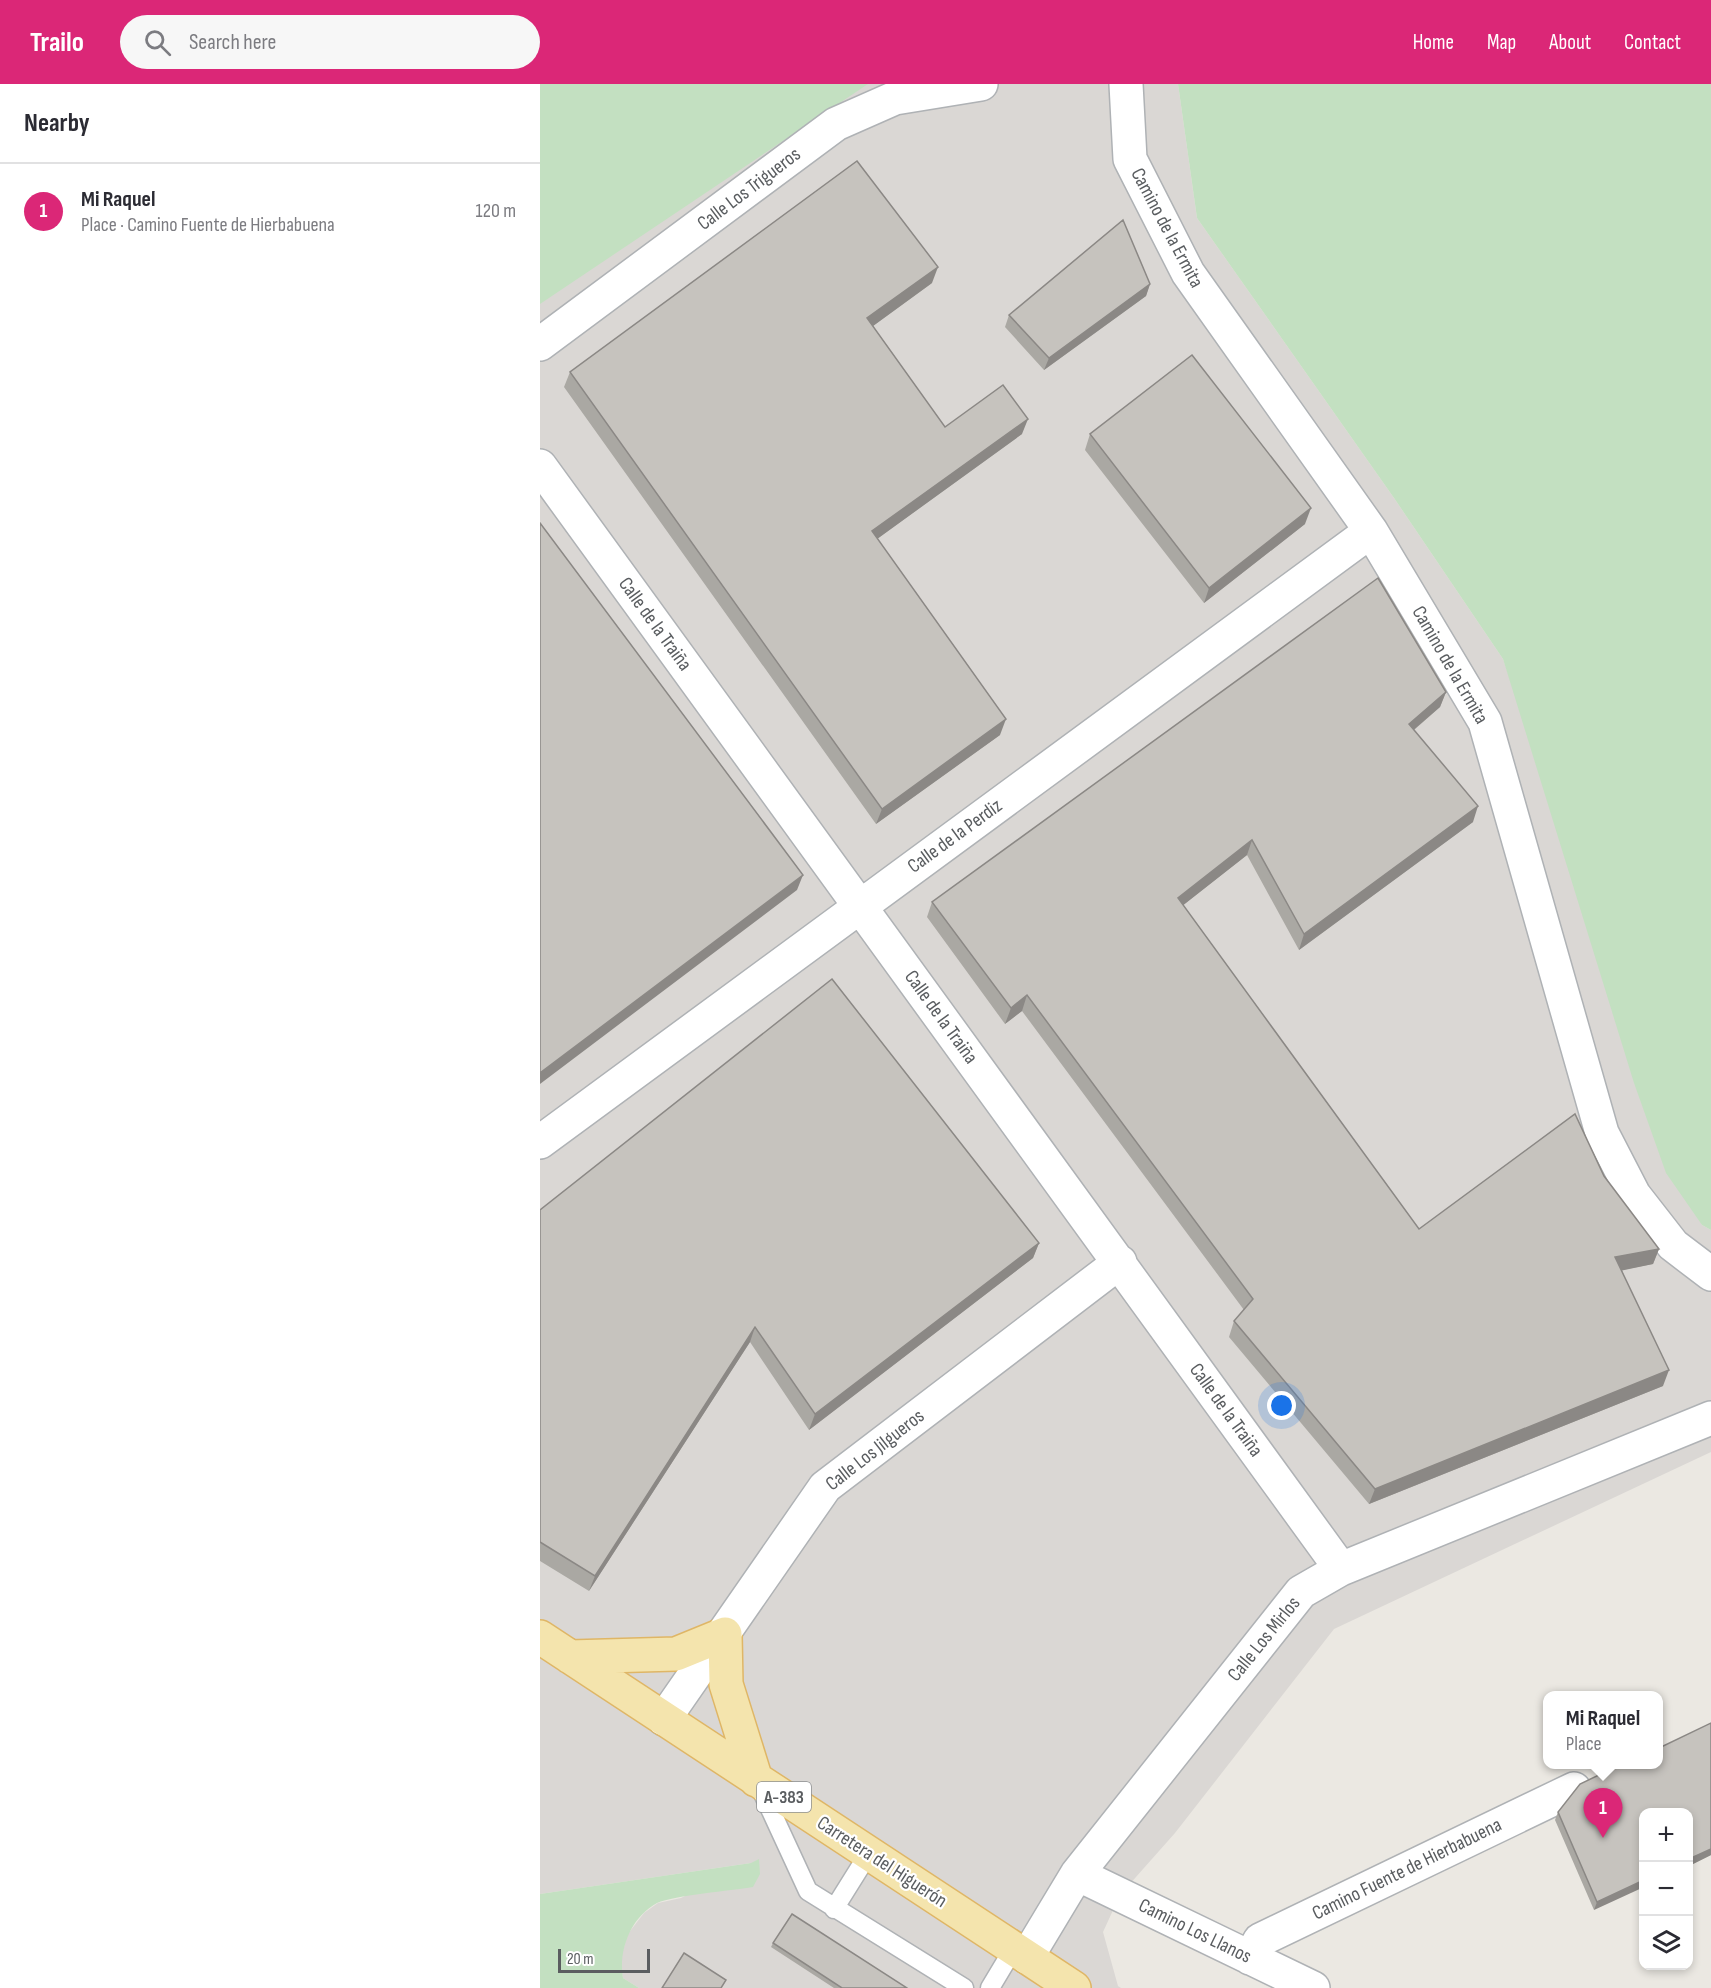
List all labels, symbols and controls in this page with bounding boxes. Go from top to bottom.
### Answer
search box [120,15,540,69]
text: Trailo [30,26,84,59]
icon: search [141,26,174,59]
text: Search here [189,29,276,56]
text: Home [1413,30,1454,55]
text: Map [1487,30,1516,55]
text: About [1549,30,1591,55]
text: Contact [1624,30,1681,55]
text: Nearby [24,108,90,139]
street label: Calle Los Trigueros [693,142,805,236]
street label: Camino de la Ermita [1125,164,1209,292]
text: Mi Raquel [81,186,155,213]
text: 1 [40,199,47,223]
text: 120 m [476,199,516,223]
text: Place · Camino Fuente de Hierbabuena [81,213,335,237]
street label: Calle de la Traiña [613,573,697,675]
street label: Camino de la Ermita [1407,602,1493,728]
street label: Calle de la Perdiz [903,794,1007,878]
street label: Calle de la Traiña [899,966,983,1068]
street label: Calle de la Traiña [1184,1359,1268,1461]
your location [1267,1391,1296,1420]
street label: Calle Los Jilgueros [821,1404,929,1496]
street label: Calle Los Mirlos [1223,1592,1305,1686]
popup [1543,1691,1663,1769]
text: Mi Raquel [1566,1705,1640,1732]
text: Place [1566,1732,1602,1756]
road number: A-383 [757,1782,811,1812]
pin: 1 [1584,1788,1622,1838]
map controls [1639,1808,1693,1970]
button: + [1639,1808,1693,1862]
street label: Carretera del Higuerón [812,1811,952,1913]
street label: Camino Fuente de Hierbabuena [1308,1813,1506,1925]
button: − [1639,1862,1693,1916]
street label: Camino Los Llanos [1135,1893,1255,1969]
button: layers [1639,1916,1693,1970]
scale bar [558,1946,650,1974]
text: 20 m [567,1950,594,1969]

